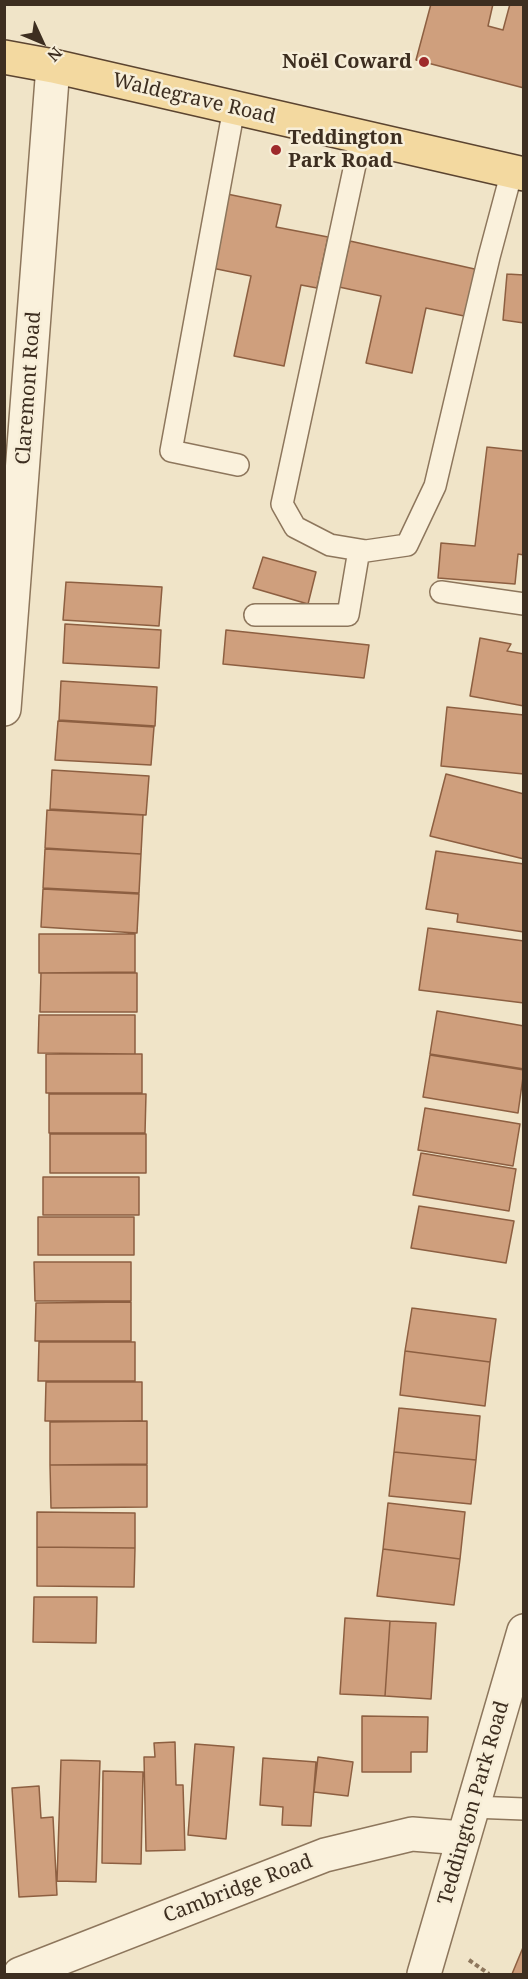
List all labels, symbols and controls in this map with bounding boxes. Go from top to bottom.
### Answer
north arrow [12,12,72,72]
text: N [43,42,67,67]
place label: Noël Coward [282,50,412,74]
marker: Noël Coward [417,55,431,69]
street label: Waldegrave Road [110,69,278,129]
place label: Teddington Park Road [288,126,403,173]
marker: Teddington Park Road [269,143,283,157]
street label: Claremont Road [12,311,46,465]
street label: Teddington Park Road [433,1698,515,1908]
street label: Cambridge Road [160,1850,316,1928]

